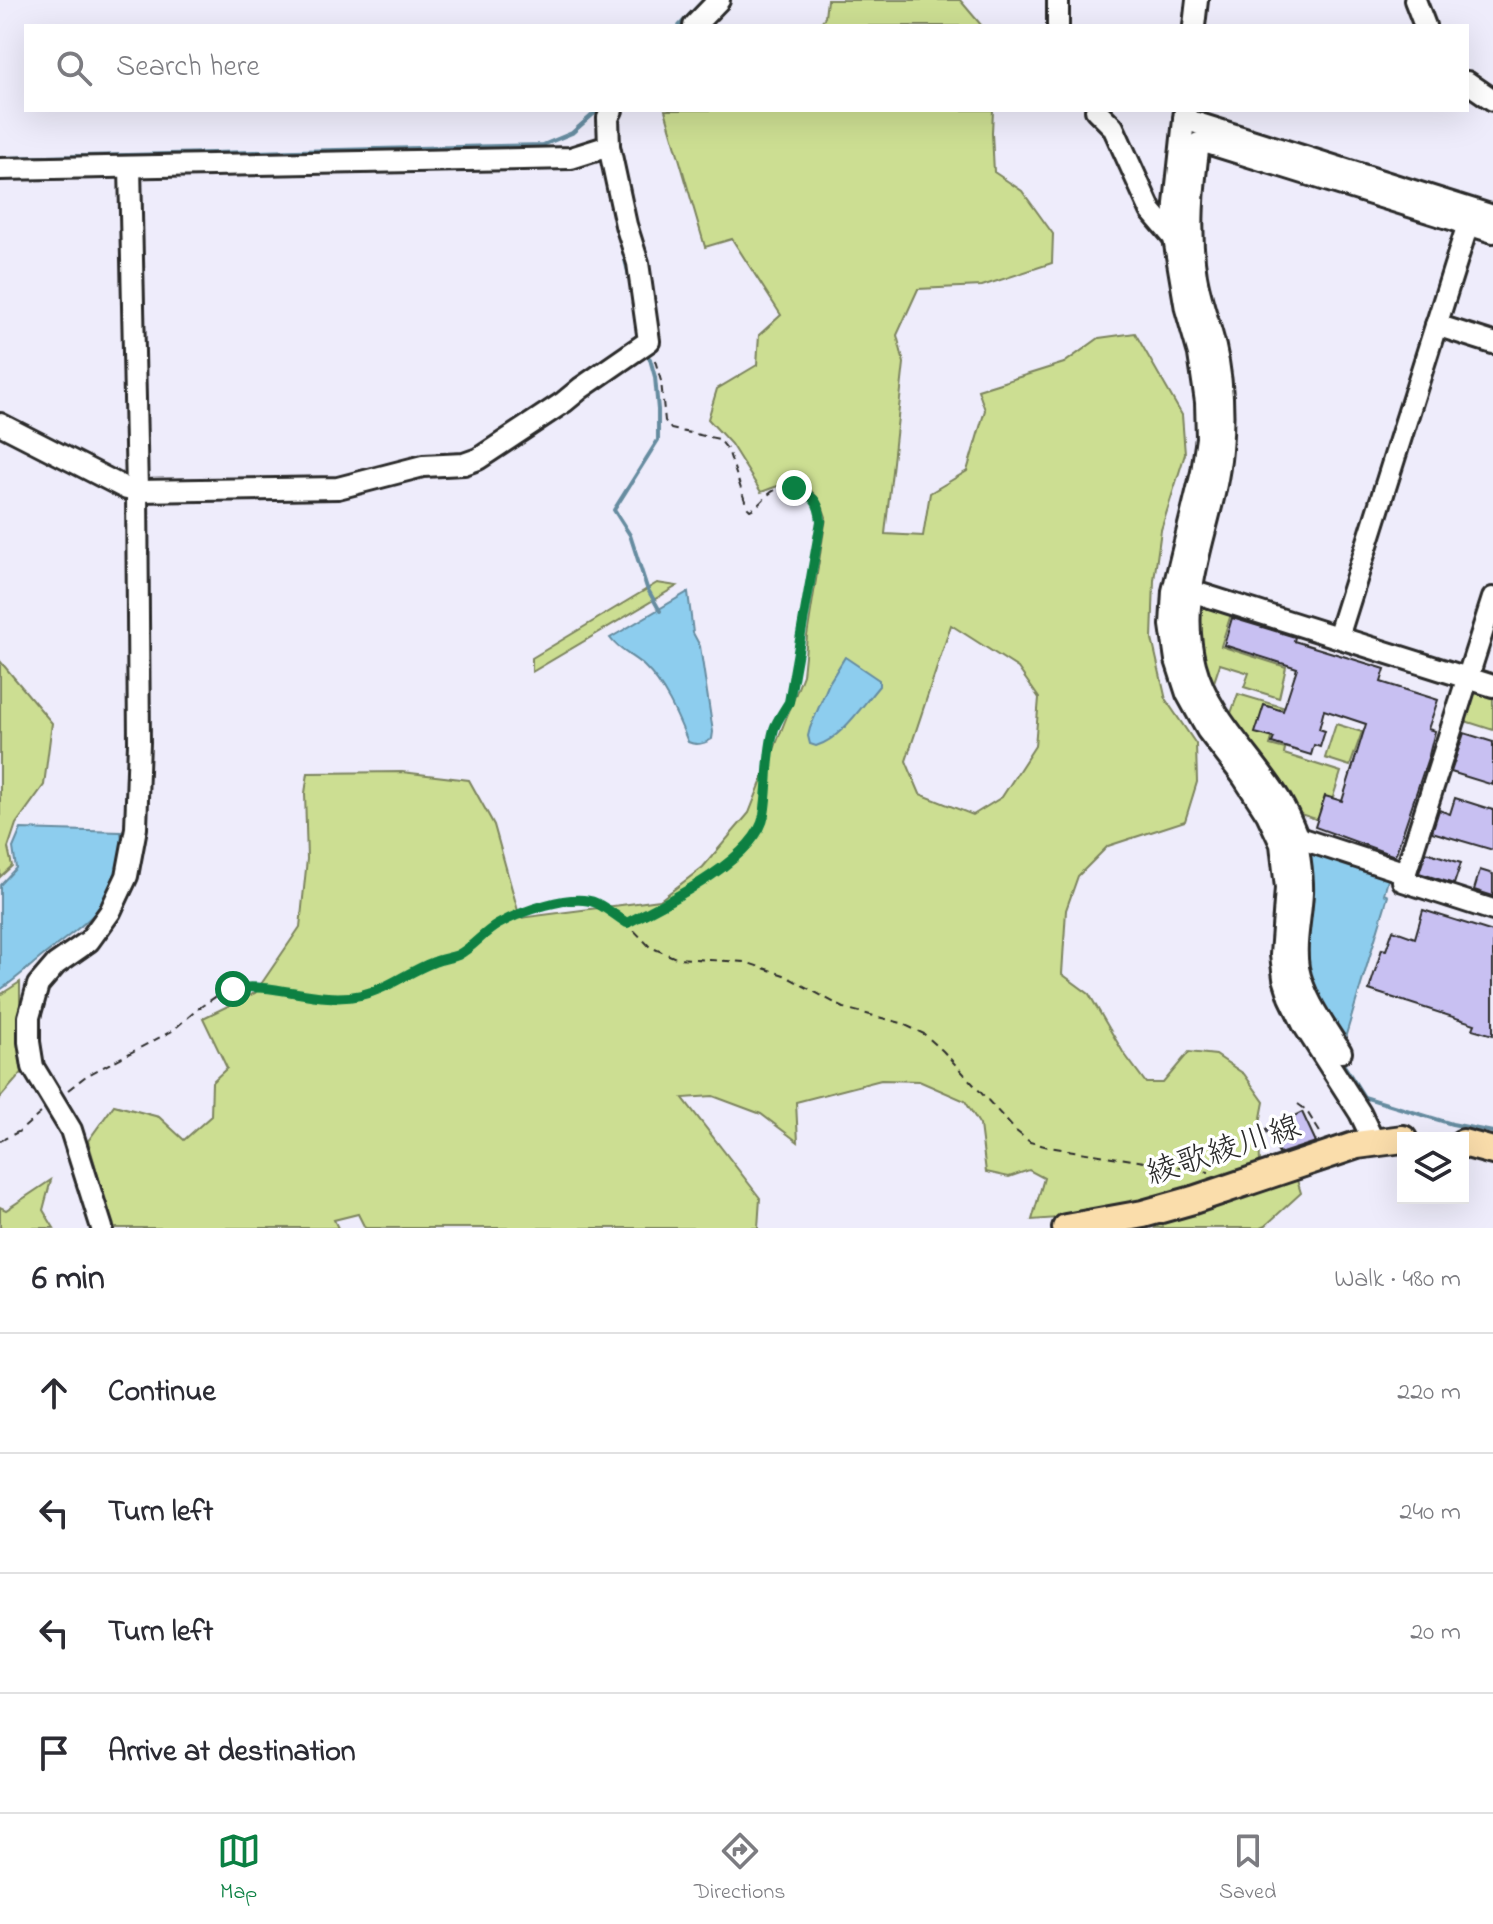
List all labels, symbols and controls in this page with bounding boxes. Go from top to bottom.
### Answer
search box [24,24,1469,112]
icon: search [52,46,96,90]
text: Search here [116,46,260,90]
route end [776,470,812,506]
route start [215,971,251,1007]
street label: 綾歌綾川線 [1141,1105,1307,1199]
map controls [1397,1132,1469,1204]
button: layers [1397,1132,1469,1204]
text: 6 min [32,1255,105,1305]
text: Walk · 480 m [1334,1261,1461,1299]
icon: ahead [32,1371,76,1415]
text: Continue [108,1371,216,1415]
text: 220 m [1397,1374,1461,1412]
icon: left [32,1491,76,1535]
text: Turn left [108,1491,213,1535]
text: 240 m [1399,1494,1461,1532]
icon: left [32,1611,76,1655]
text: Turn left [108,1611,213,1655]
text: 20 m [1410,1614,1461,1652]
icon: arrive [32,1731,76,1775]
text: Arrive at destination [108,1731,356,1775]
tab: Map [217,1829,261,1909]
tab: Directions [694,1829,786,1909]
tab: Saved [1219,1829,1276,1909]

